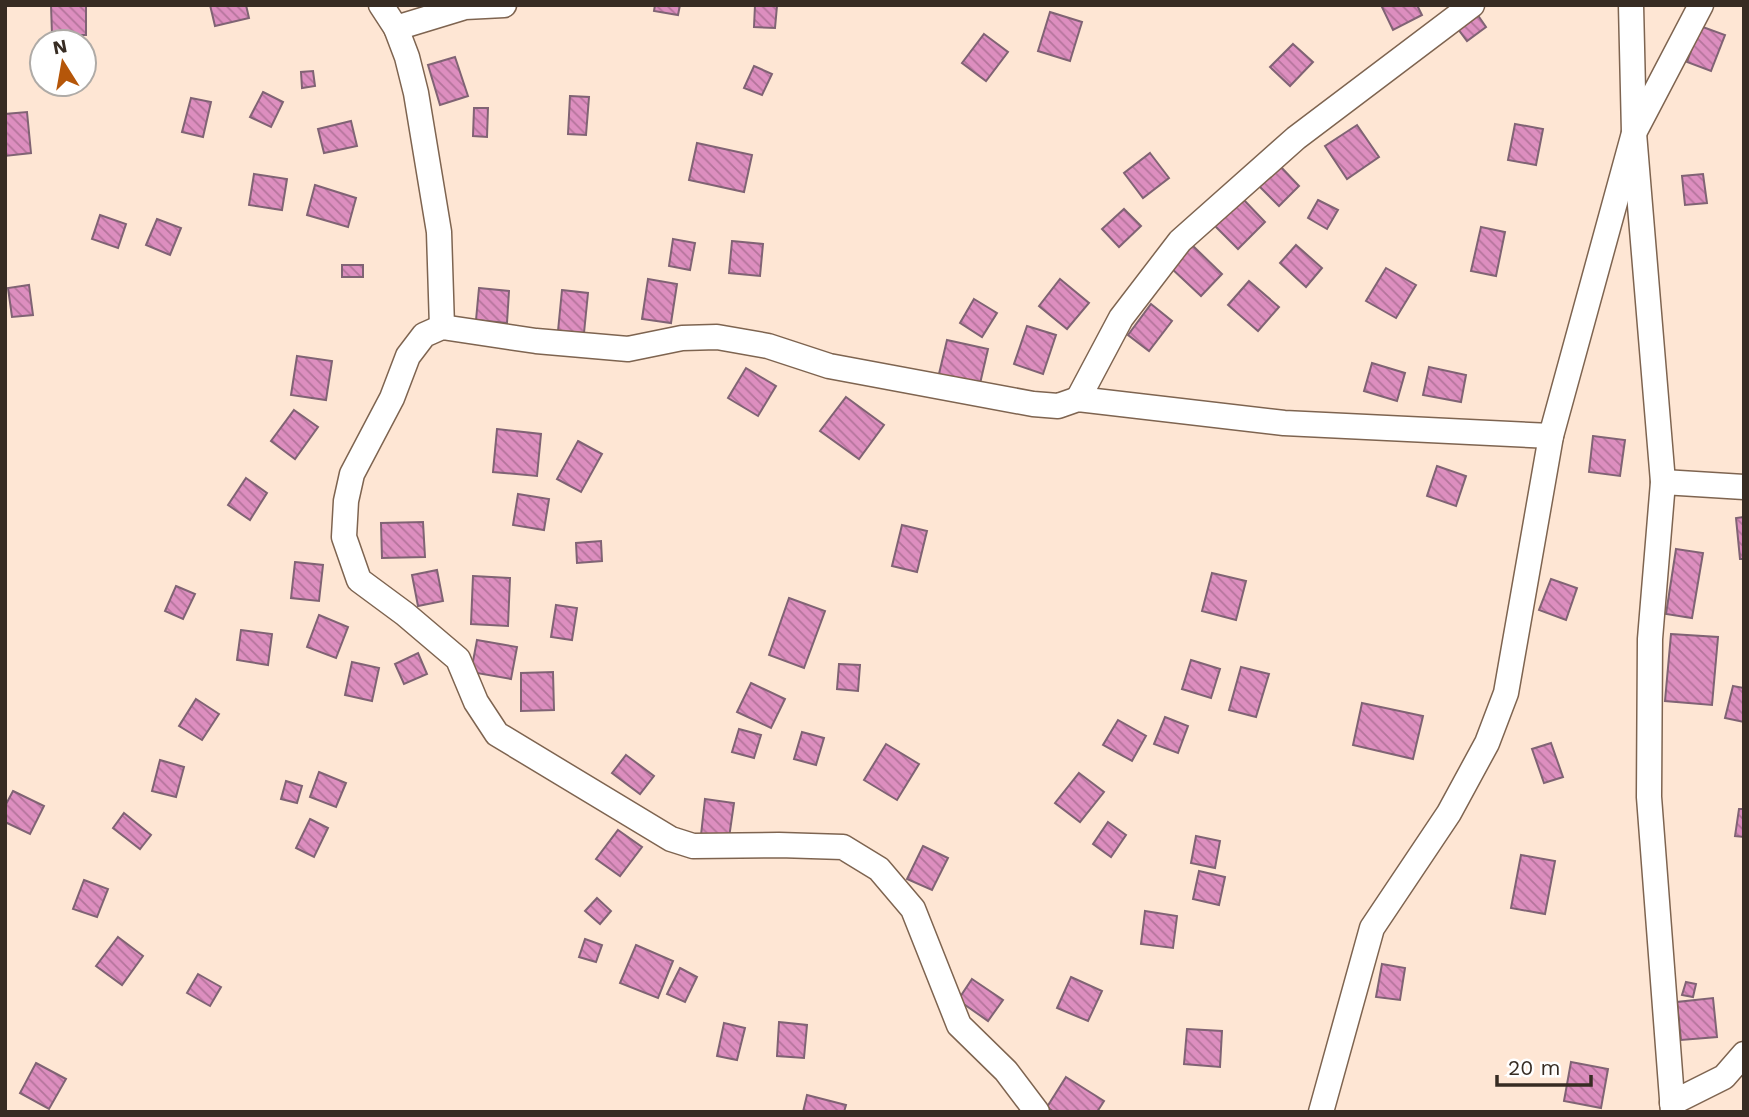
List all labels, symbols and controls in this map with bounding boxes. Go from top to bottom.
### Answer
north arrow [28,28,98,98]
text: N [51,34,69,59]
scale bar [1497,1044,1592,1088]
text: 20 m [1508,1055,1560,1080]

